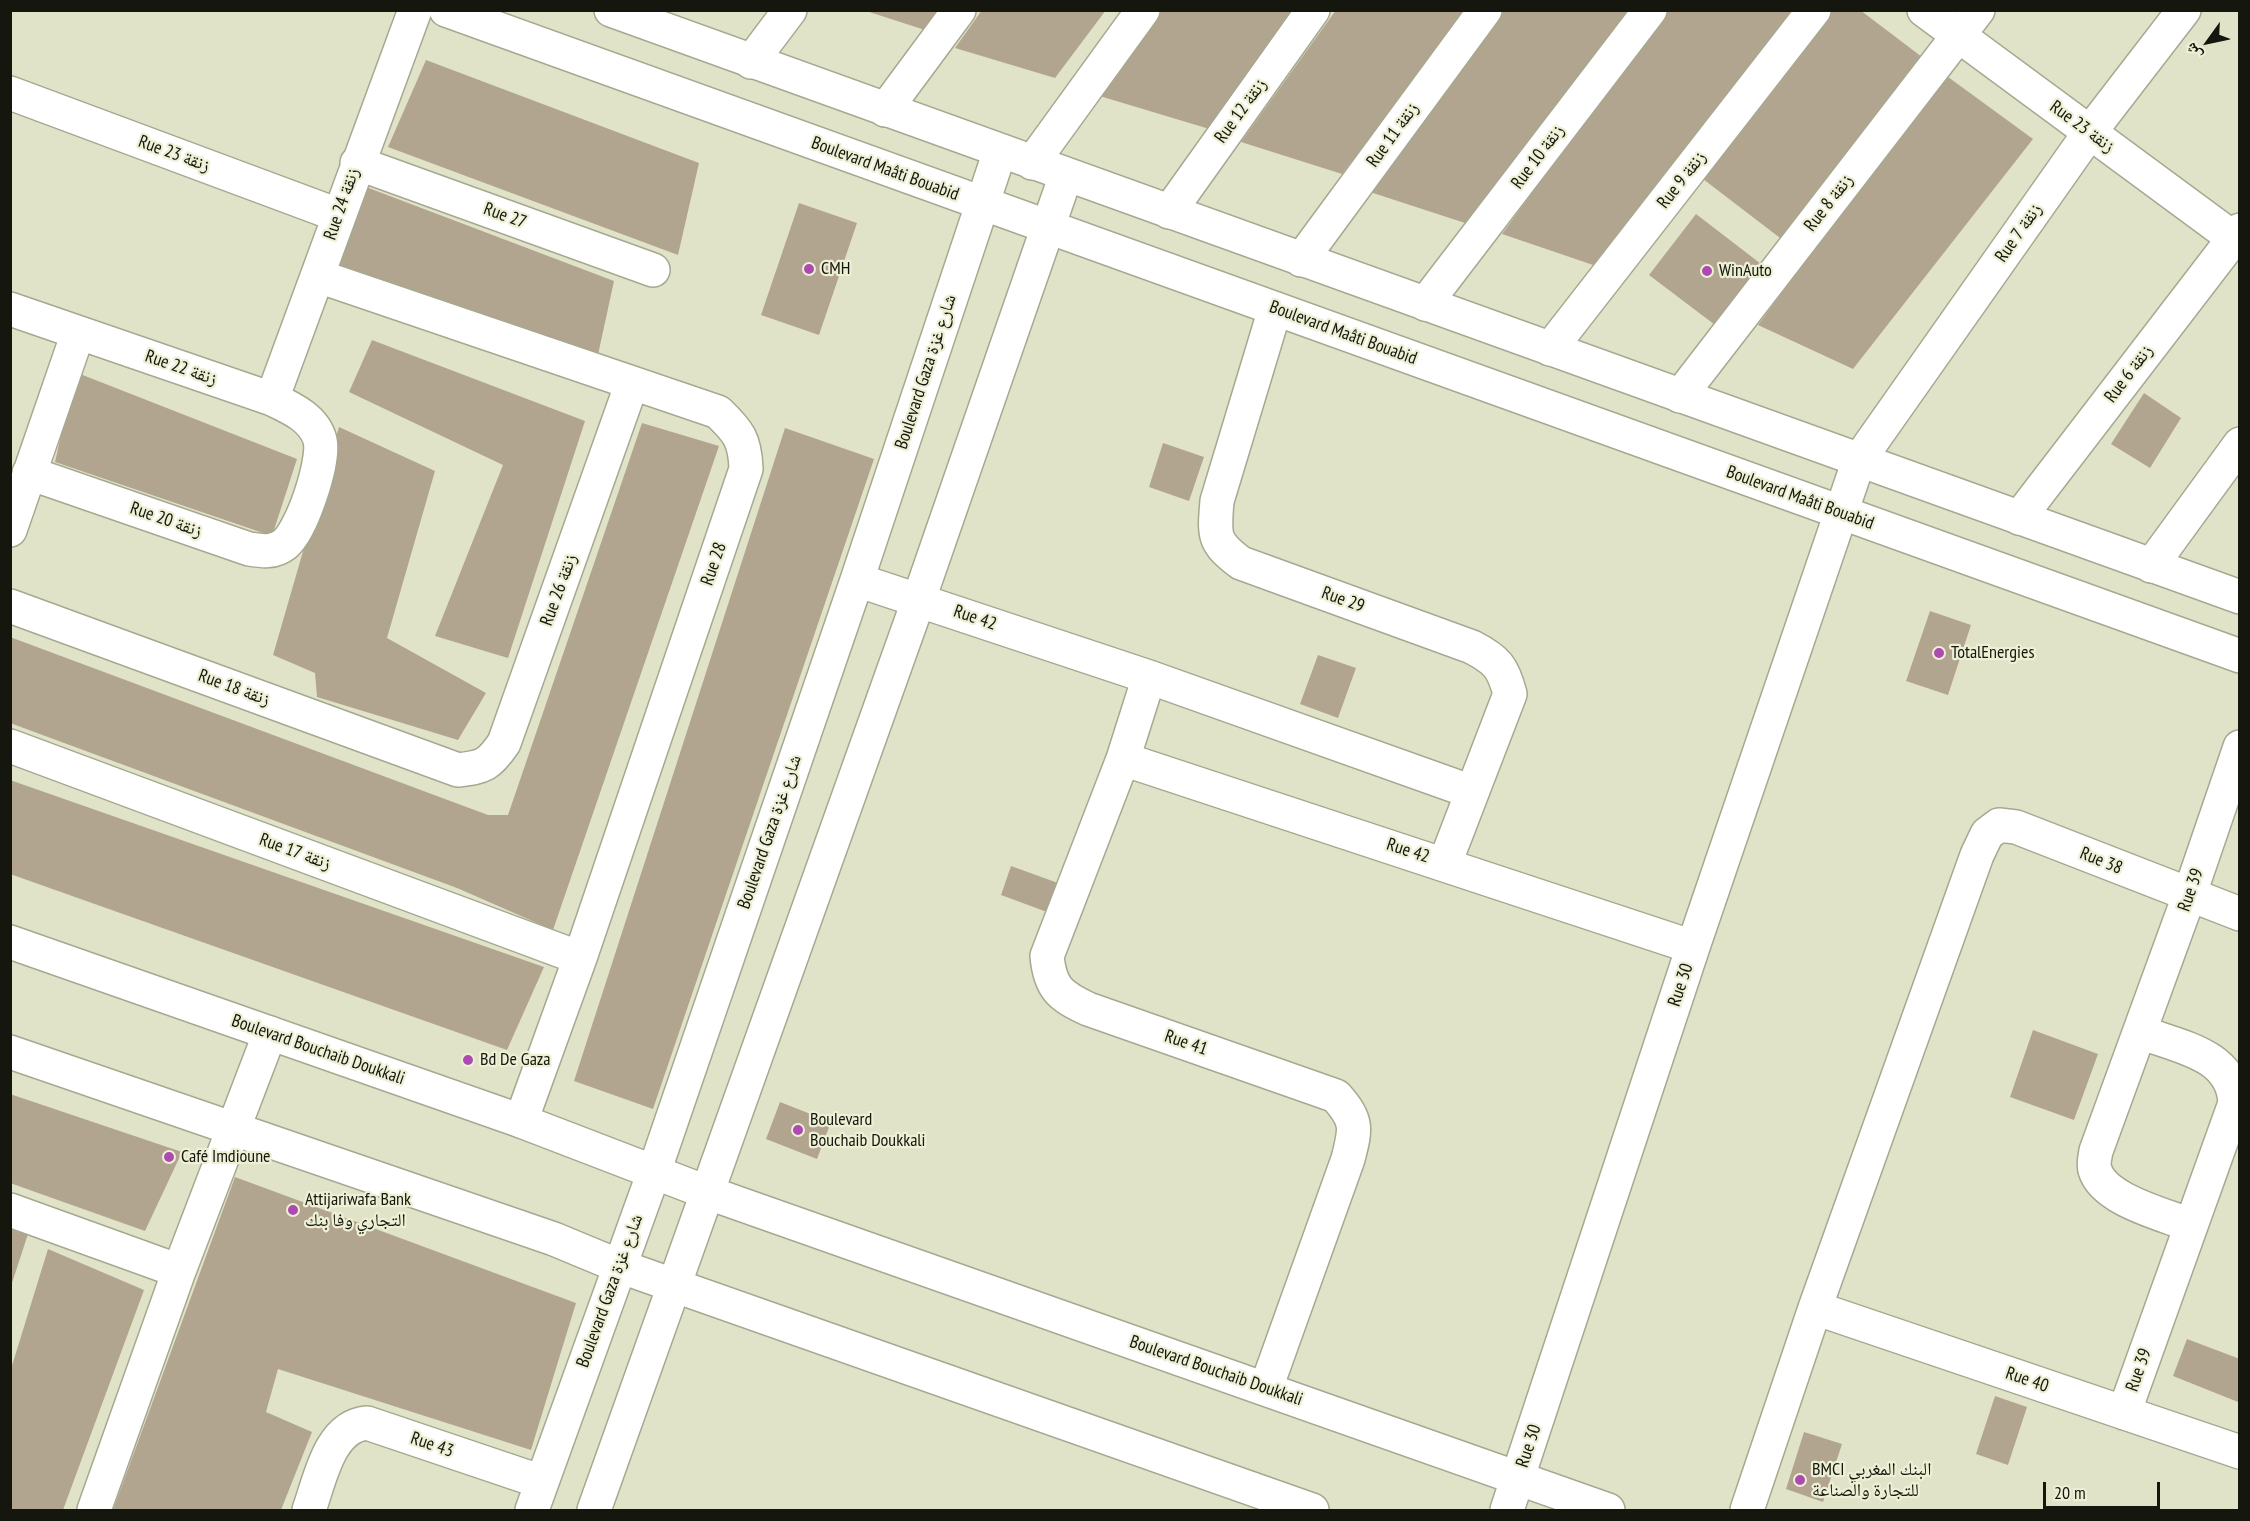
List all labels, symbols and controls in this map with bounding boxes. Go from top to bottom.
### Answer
north arrow [2178,12,2238,72]
text: ش [2180,39,2206,64]
street label: Rue 12 زنقة [1210,74,1272,148]
street label: Rue 23 زنقة [2045,96,2119,158]
street label: Rue 11 زنقة [1362,98,1424,172]
street label: Rue 10 زنقة [1507,121,1569,193]
street label: Rue 23 زنقة [135,131,213,177]
street label: Boulevard Maâti Bouabid [808,132,962,206]
street label: Rue 9 زنقة [1653,147,1711,213]
street label: Rue 24 زنقة [320,165,364,243]
street label: Rue 8 زنقة [1800,170,1858,236]
street label: Rue 27 [481,198,529,234]
street label: Rue 7 زنقة [1991,200,2047,266]
place label: CMH [821,258,850,280]
place label: WinAuto [1719,260,1772,282]
marker: CMH [802,262,816,276]
marker: WinAuto [1700,264,1714,278]
street label: Boulevard Gaza شارع غزة [891,292,961,452]
street label: Boulevard Maâti Bouabid [1266,296,1420,370]
street label: Rue 6 زنقة [2100,341,2158,407]
street label: Rue 22 زنقة [142,346,220,390]
street label: Boulevard Maâti Bouabid [1723,461,1877,535]
street label: Rue 20 زنقة [127,498,205,542]
street label: Rue 28 [697,540,731,588]
street label: Rue 26 زنقة [536,551,582,629]
street label: Rue 29 [1319,582,1367,618]
street label: Rue 42 [951,601,999,635]
place label: TotalEnergies [1951,642,2035,664]
marker: TotalEnergies [1932,646,1946,660]
street label: Rue 18 زنقة [195,665,273,711]
street label: Boulevard Gaza شارع غزة [734,752,806,912]
street label: Rue 17 زنقة [256,829,334,875]
street label: Rue 42 [1384,834,1432,868]
street label: Rue 38 [2077,843,2125,879]
street label: Rue 39 [2174,866,2208,914]
street label: Rue 30 [1664,961,1698,1009]
street label: Boulevard Bouchaib Doukkali [229,1010,407,1090]
street label: Rue 41 [1162,1026,1210,1060]
place label: Bd De Gaza [480,1049,551,1071]
marker: Bd De Gaza [461,1053,475,1067]
place label: Boulevard Bouchaib Doukkali [810,1109,925,1152]
marker: Boulevard Bouchaib Doukkali [791,1123,805,1137]
place label: Café Imdioune [181,1146,270,1168]
marker: Café Imdioune [162,1150,176,1164]
place label: Attijariwafa Bank التجاري وفا بنك [305,1189,411,1232]
marker: Attijariwafa Bank التجاري وفا بنك [286,1203,300,1217]
street label: Boulevard Gaza شارع غزة [572,1211,648,1371]
street label: Boulevard Bouchaib Doukkali [1127,1331,1305,1411]
street label: Rue 39 [2122,1346,2156,1394]
street label: Rue 40 [2003,1363,2051,1397]
street label: Rue 30 [1512,1422,1546,1470]
street label: Rue 43 [408,1428,456,1462]
place label: BMCI البنك المغربي للتجارة والصناعة [1812,1459,1931,1502]
scale bar [2046,1470,2163,1508]
marker: BMCI البنك المغربي للتجارة والصناعة [1793,1473,1807,1487]
text: 20 m [2054,1481,2086,1504]

